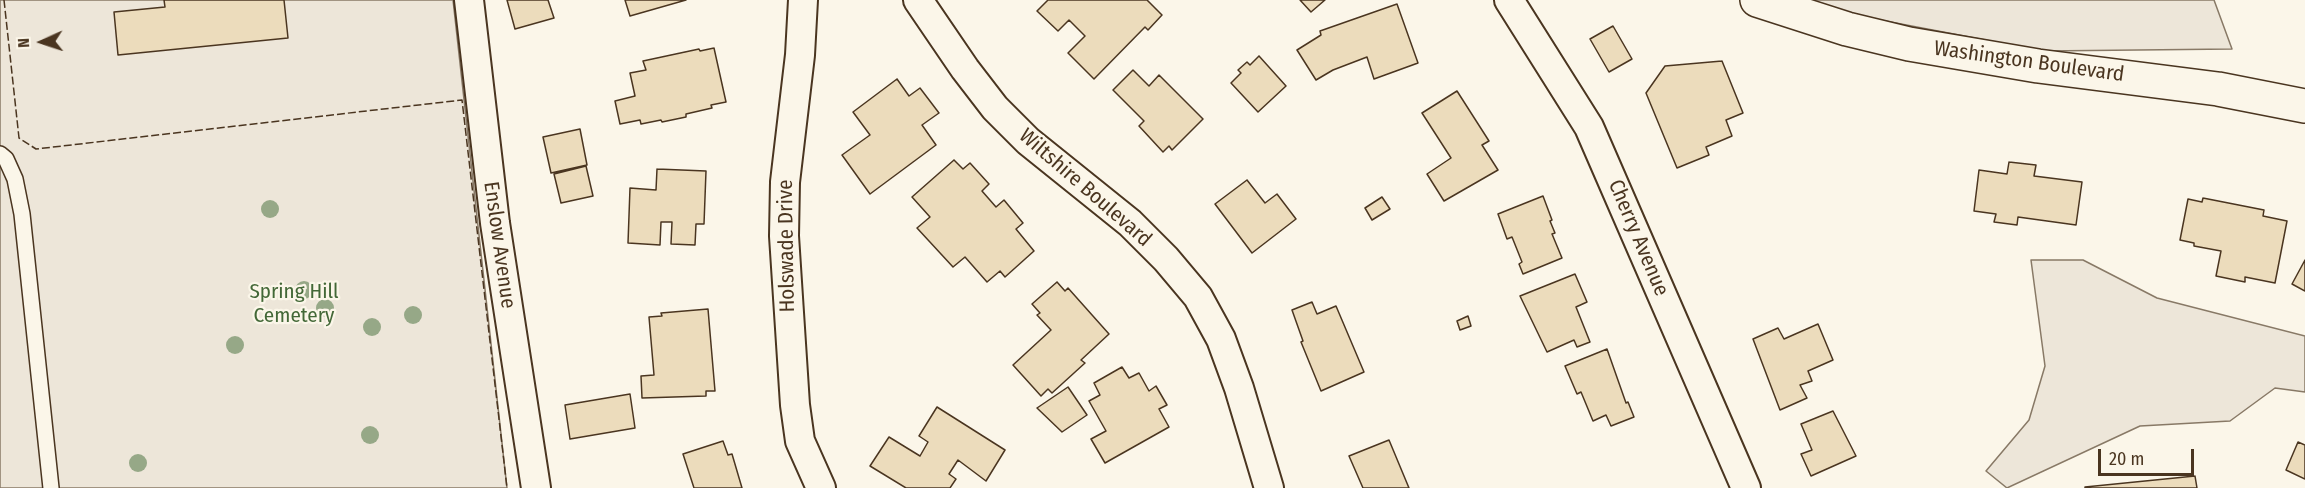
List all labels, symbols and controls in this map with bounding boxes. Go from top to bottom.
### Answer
north arrow [12,12,72,72]
street label: Washington Boulevard [1932,36,2126,88]
text: N [14,38,33,48]
street label: Wiltshire Boulevard [1014,124,1156,252]
street label: Cherry Avenue [1602,176,1674,300]
street label: Holswade Drive [773,179,801,313]
street label: Enslow Avenue [478,180,520,310]
park label: Spring Hill Cemetery [249,279,339,329]
scale bar [2101,437,2197,475]
text: 20 m [2109,448,2144,470]

